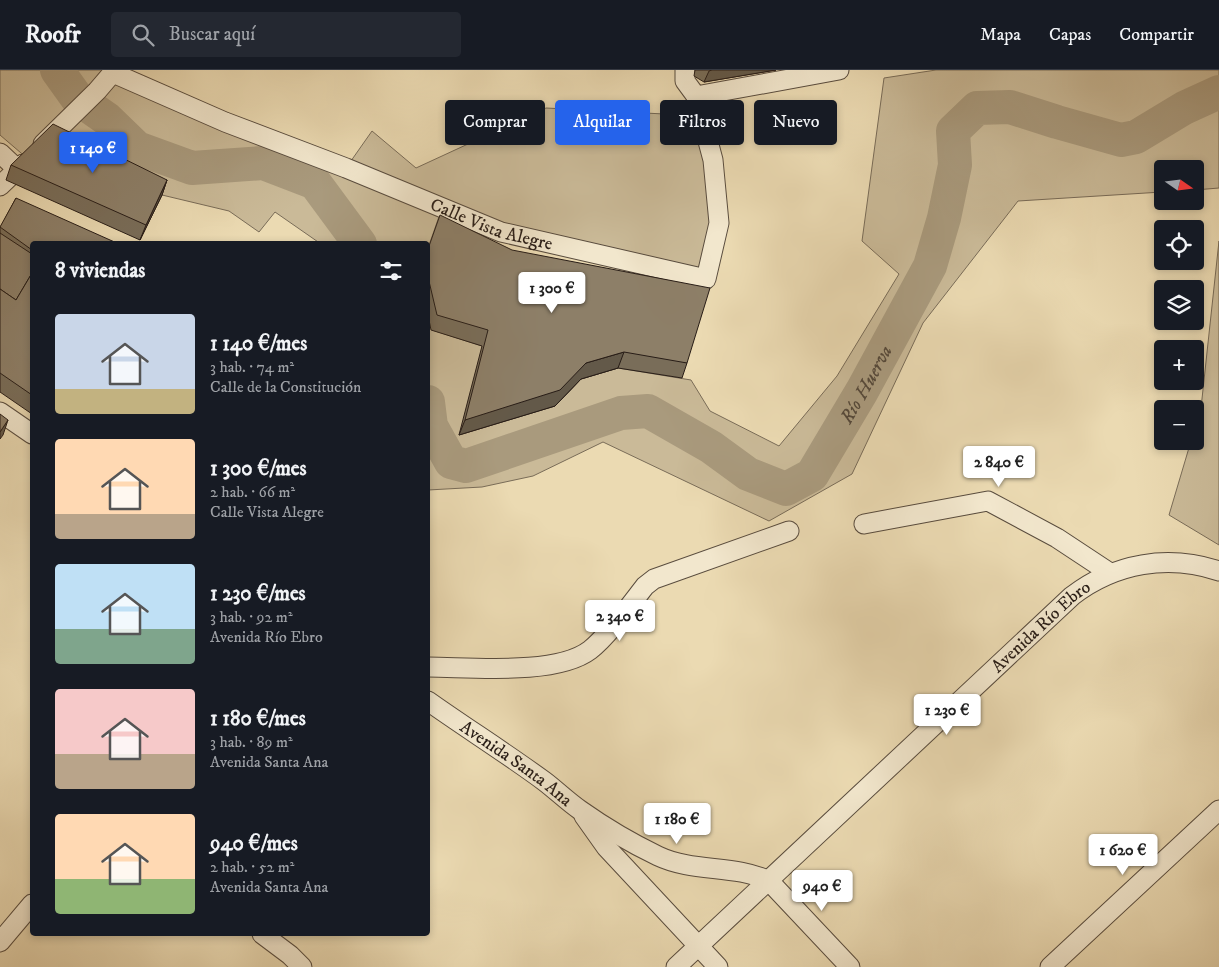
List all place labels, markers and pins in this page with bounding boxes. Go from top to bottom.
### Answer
pin: 1 140 € [47,132,139,174]
pin: 1 300 € [506,272,598,314]
pin: 2 840 € [953,446,1045,488]
pin: 2 340 € [574,600,666,642]
pin: 1 230 € [901,694,993,736]
pin: 1 180 € [631,802,723,845]
pin: 1 620 € [1077,834,1169,876]
pin: 940 € [787,870,857,912]

